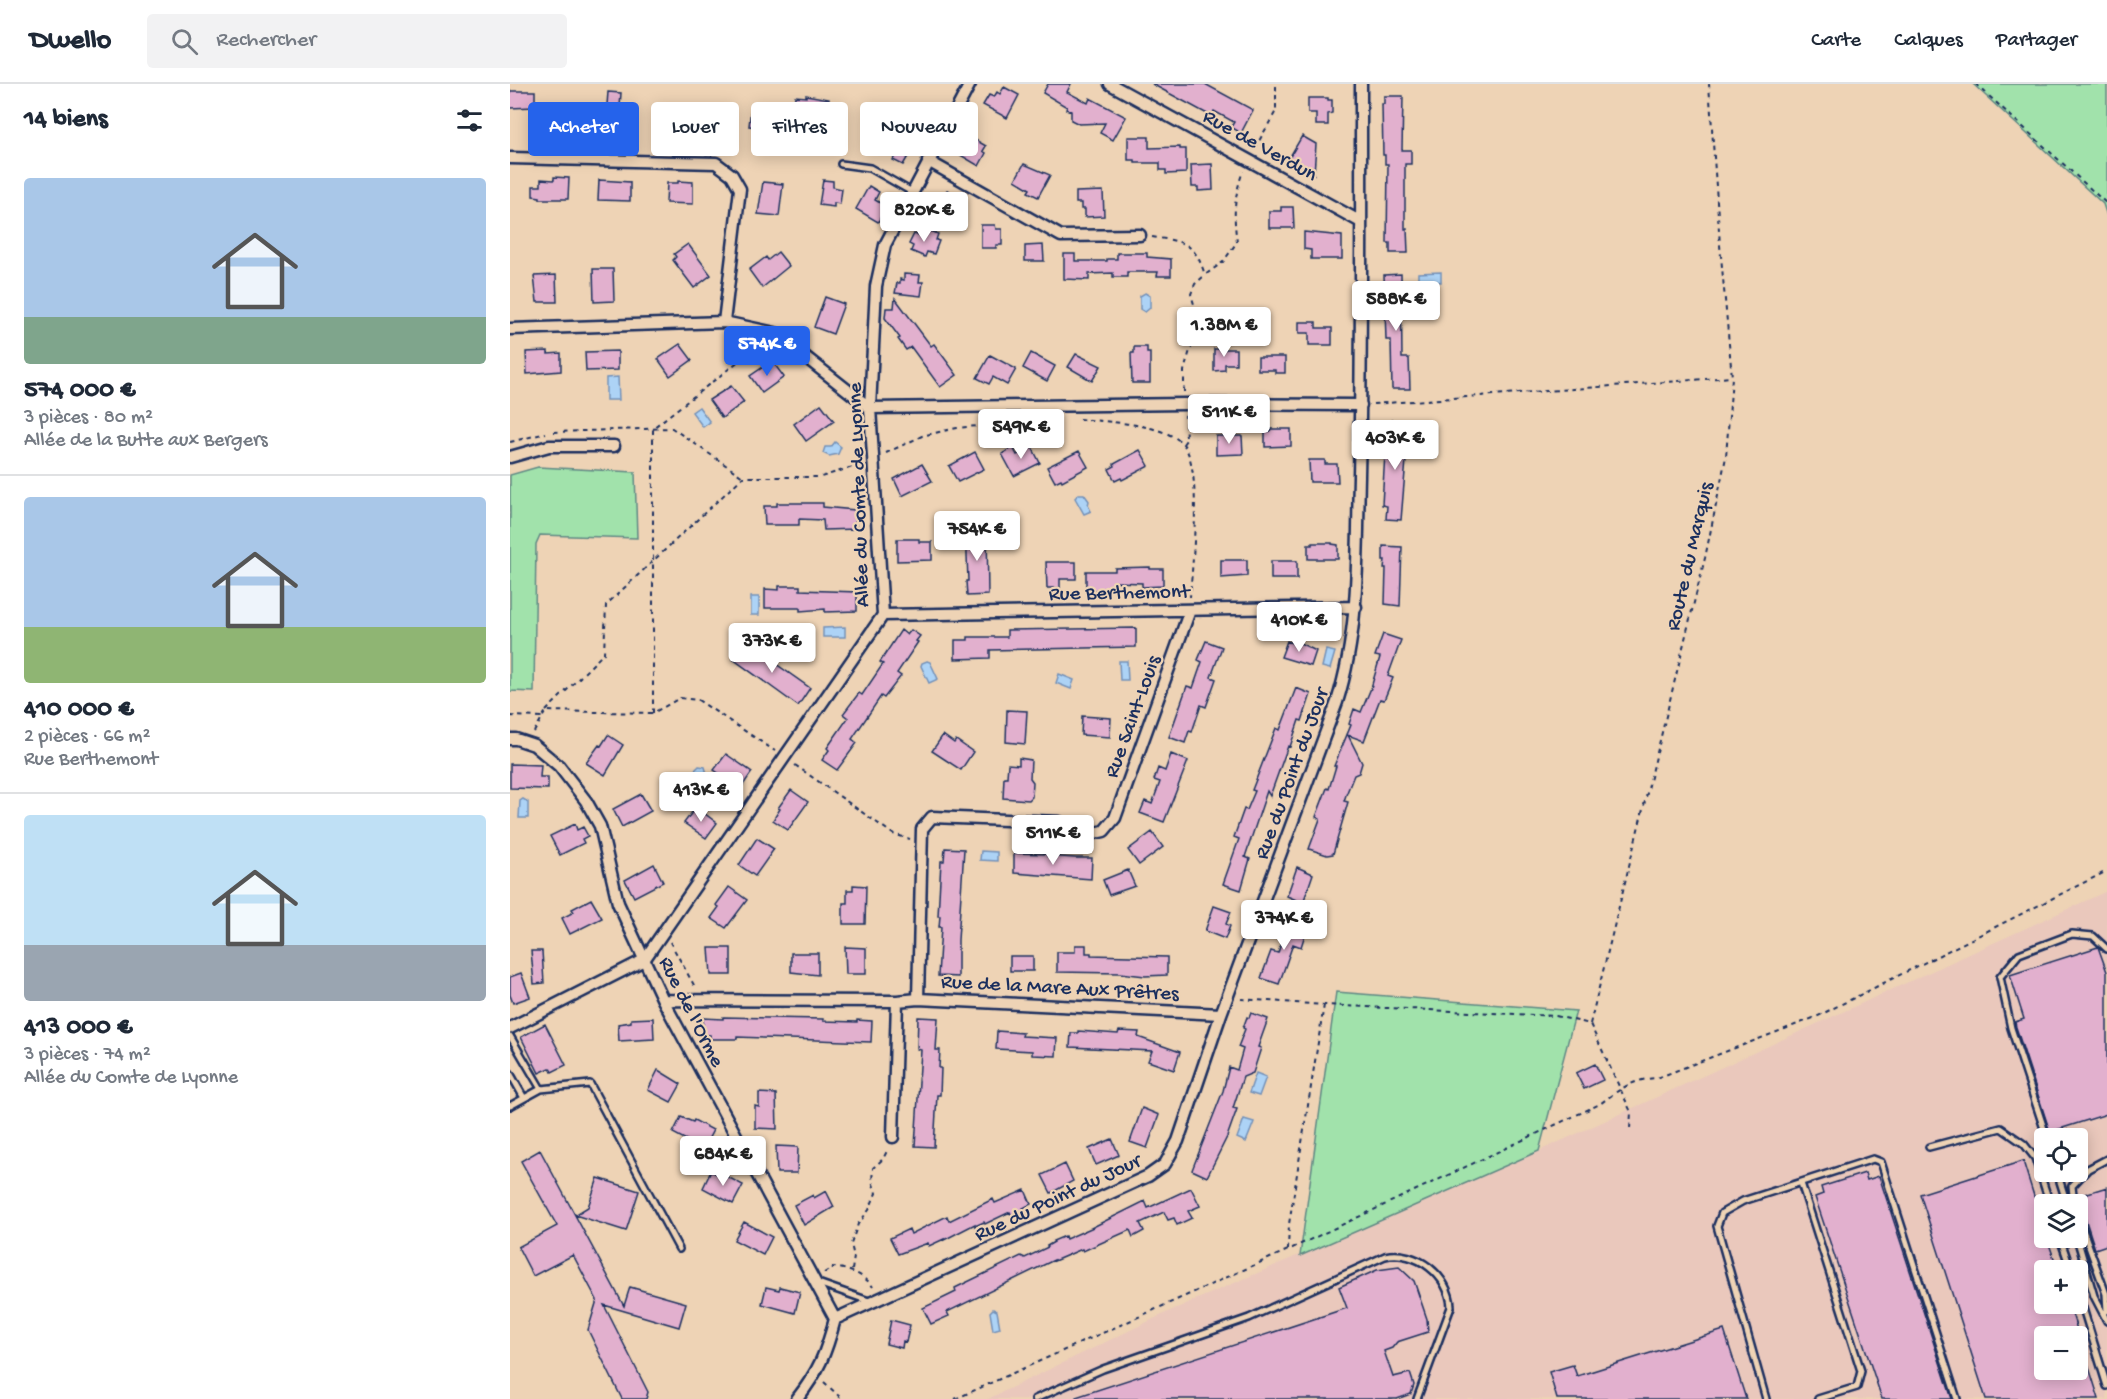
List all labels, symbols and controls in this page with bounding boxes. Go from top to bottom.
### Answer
search box [147,14,567,68]
text: Dwello [30,25,111,58]
icon: search [168,25,201,58]
text: Rechercher [216,28,316,54]
text: Carte [1811,29,1861,54]
text: Calques [1894,29,1963,54]
text: Partager [1996,29,2077,54]
chip: Acheter [528,102,639,156]
chip: Louer [651,102,739,156]
chip: Filtres [751,102,848,156]
chip: Nouveau [860,102,978,156]
icon: filters [453,104,486,137]
text: 14 biens [24,105,108,136]
street label: Rue de Verdun [1198,105,1321,189]
pin: 820K € [875,192,973,243]
text: 820K € [894,200,954,223]
icon: home [201,217,309,325]
pin: 588K € [1347,281,1445,332]
text: 588K € [1366,289,1426,312]
pin: 1.38M € [1169,307,1279,358]
text: 1.38M € [1191,315,1257,338]
pin: 574K € [718,326,816,377]
text: 574K € [738,334,796,357]
text: 574 000 € [24,376,136,407]
street label: Allée du Comte de Lyonne [844,381,877,608]
pin: 511K € [1180,394,1278,445]
text: 511K € [1202,402,1256,425]
text: 3 pièces · 80 m² [24,407,153,430]
pin: 549K € [972,409,1070,460]
text: 549K € [992,417,1050,440]
pin: 403K € [1346,420,1444,471]
text: 403K € [1366,428,1424,451]
text: Allée de la Butte aux Bergers [24,430,268,453]
street label: Route du Marquis [1662,479,1721,633]
pin: 754K € [928,511,1026,562]
text: 754K € [948,519,1006,542]
icon: home [201,536,309,644]
street label: Rue Berthemont [1048,581,1192,608]
pin: 410K € [1250,602,1348,653]
text: 410K € [1271,610,1327,633]
pin: 373K € [723,623,821,674]
text: 373K € [743,631,801,654]
street label: Rue Saint-Louis [1101,651,1168,782]
street label: Rue du Point du Jour [1251,684,1336,863]
text: 410 000 € [24,695,134,726]
text: 2 pièces · 66 m² [24,726,150,749]
text: Rue Berthemont [24,749,158,772]
pin: 413K € [652,772,750,823]
text: 413K € [673,780,729,803]
pin: 511K € [1004,815,1102,866]
text: 511K € [1026,823,1080,846]
icon: home [201,854,309,962]
pin: 374K € [1235,900,1333,951]
text: 374K € [1255,908,1313,931]
street label: Rue de l'Orme [651,953,729,1073]
street label: Rue de la Mare Aux Prêtres [940,971,1181,1008]
text: 413 000 € [24,1013,132,1044]
text: 3 pièces · 74 m² [24,1044,151,1067]
text: Allée du Comte de Lyonne [24,1067,238,1090]
map controls [2034,1128,2088,1380]
button: locate [2034,1128,2088,1182]
pin: 684K € [674,1136,772,1187]
text: 684K € [694,1144,752,1167]
street label: Rue du Point du Jour [971,1149,1147,1249]
button: layers [2034,1194,2088,1248]
button: + [2034,1260,2088,1314]
button: − [2034,1326,2088,1380]

